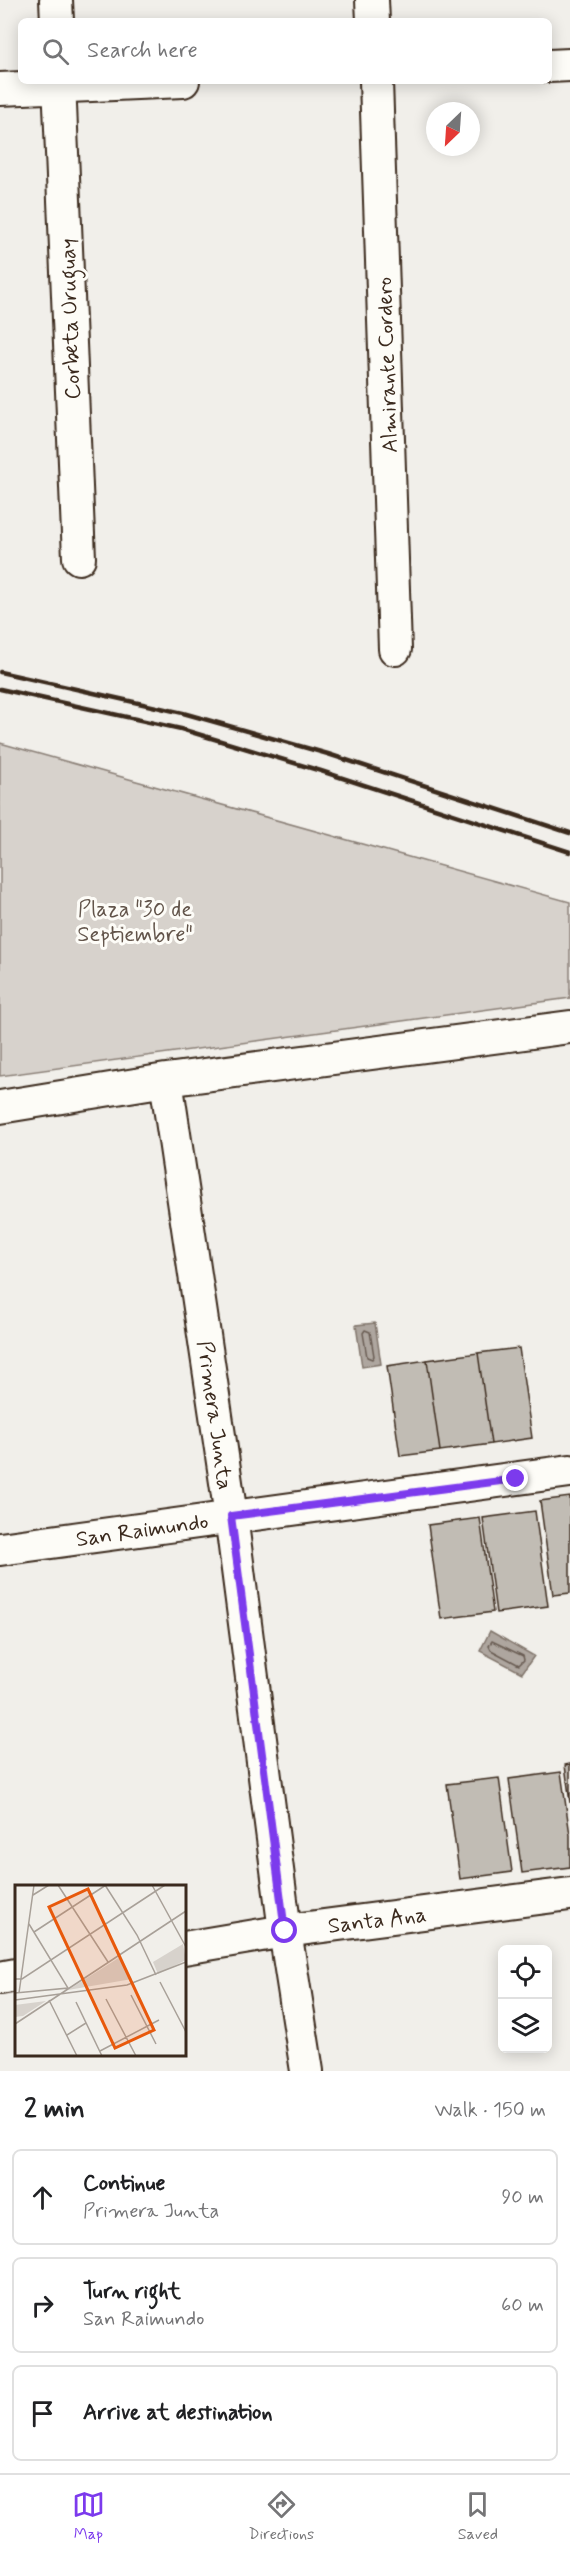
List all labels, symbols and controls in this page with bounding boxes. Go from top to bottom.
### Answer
search box [18,18,552,84]
icon: search [39,35,72,68]
text: Search here [87,37,198,65]
north arrow [426,102,480,156]
street label: Corbeta Uruguay [54,238,91,400]
street label: Almirante Cordero [371,276,405,453]
park label: Plaza "30 de Septiembre" [77,896,193,949]
street label: Primera Junta [190,1339,238,1491]
route end [502,1465,528,1491]
street label: San Raimundo [74,1508,210,1554]
inset map [15,1885,186,2056]
street label: Santa Ana [326,1901,428,1941]
route start [271,1917,297,1943]
map controls [498,1945,552,2053]
button: locate [498,1945,552,1999]
button: layers [498,1999,552,2053]
text: 2 min [24,2093,85,2127]
text: Walk · 150 m [434,2097,546,2124]
text: Continue [83,2170,165,2198]
icon: ahead [26,2181,59,2214]
text: 90 m [501,2184,544,2211]
text: Primera Junta [83,2198,219,2225]
text: Turn right [83,2278,181,2306]
icon: right [26,2289,59,2322]
text: 60 m [501,2292,544,2319]
text: San Raimundo [83,2306,204,2333]
icon: arrive [26,2397,59,2430]
text: Arrive at destination [83,2399,273,2427]
tab: Map [72,2488,105,2545]
tab: Directions [248,2488,314,2545]
tab: Saved [458,2488,498,2545]

